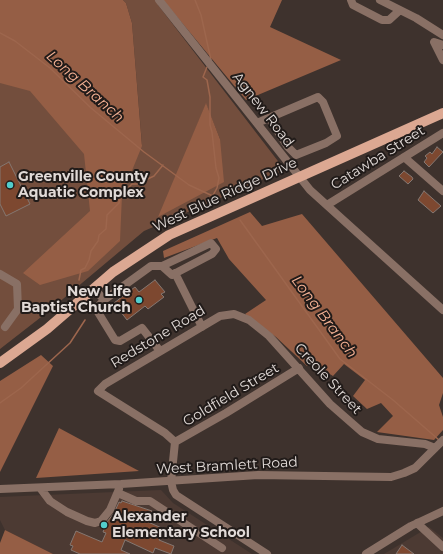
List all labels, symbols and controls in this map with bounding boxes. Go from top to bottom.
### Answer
water label: Long Branch [42,47,128,127]
street label: Agnew Road [229,69,297,151]
street label: Catawba Street [328,122,428,194]
street label: West Blue Ridge Drive [150,154,300,236]
place label: Greenville County Aquatic Complex [18,169,148,202]
marker: Greenville County Aquatic Complex [5,180,15,190]
water label: Long Branch [287,272,361,362]
place label: New Life Baptist Church [21,284,131,316]
marker: New Life Baptist Church [134,295,144,305]
street label: Redstone Road [108,302,208,372]
street label: Creole Street [291,340,365,418]
street label: Goldfield Street [180,360,282,430]
street label: West Bramlett Road [156,454,298,478]
place label: Alexander Elementary School [112,509,250,542]
marker: Alexander Elementary School [99,520,109,530]

